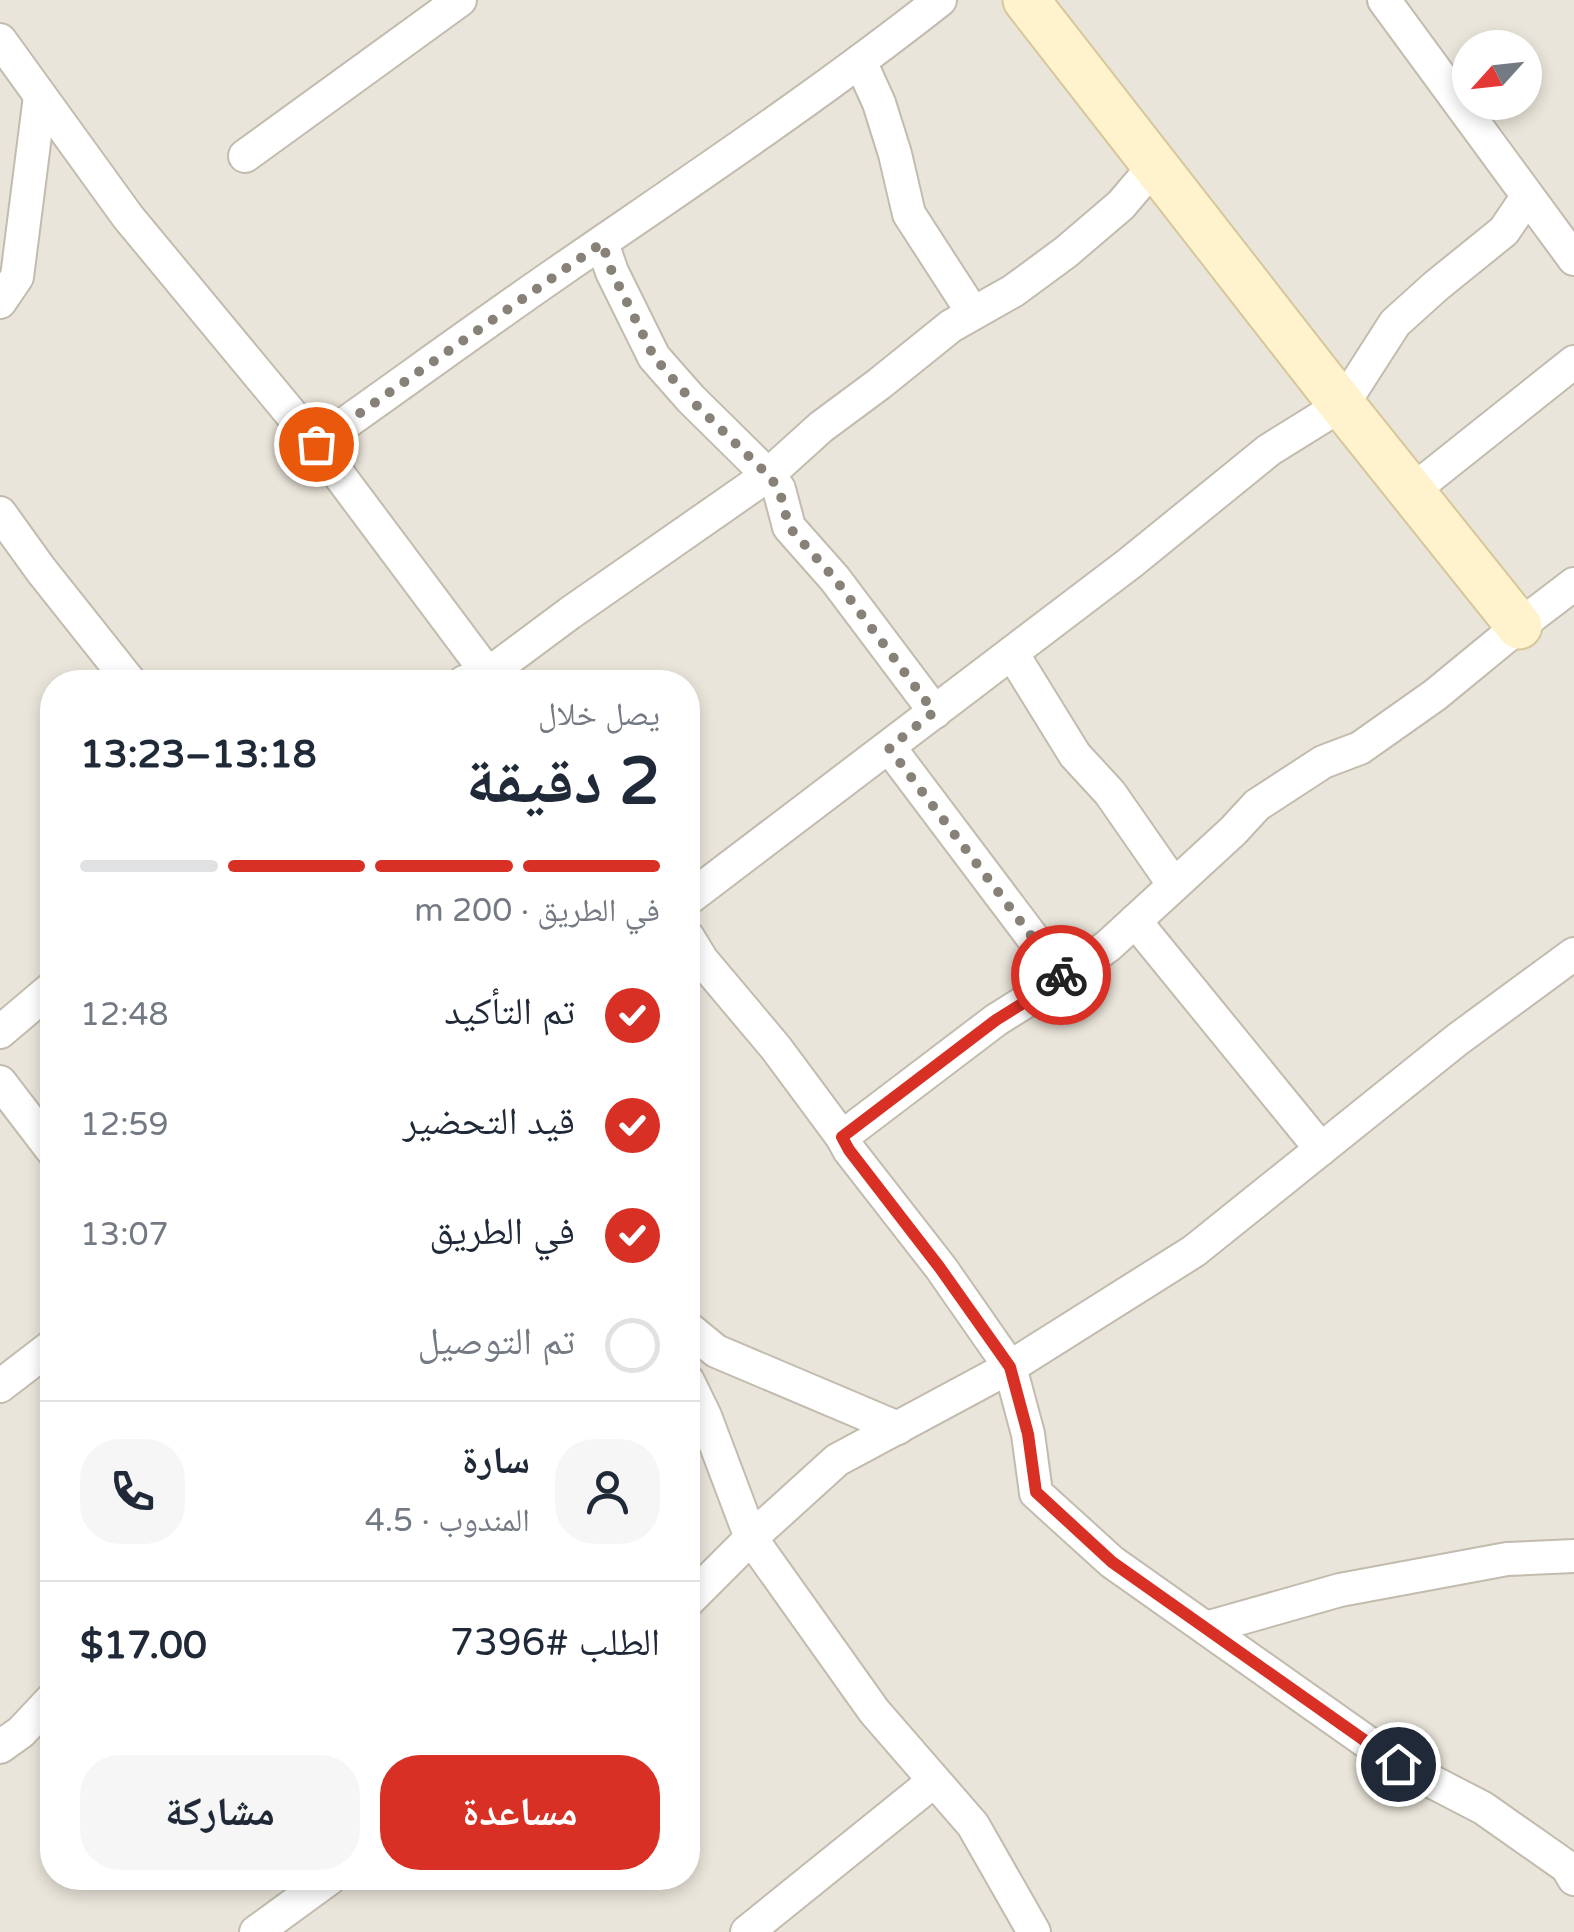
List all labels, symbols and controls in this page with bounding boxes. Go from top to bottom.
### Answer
north arrow [1452,30,1542,120]
map controls [1452,30,1542,120]
pin [274,402,359,487]
icon: bag [289,417,344,472]
text: يصل خلال [538,696,660,734]
text: 13:18–13:23 [80,732,317,778]
text: 2 دقيقة [466,743,660,822]
text: في الطريق · 200 m [414,892,660,930]
courier [1011,925,1111,1025]
icon: bike [1034,948,1089,1003]
icon: check [605,988,660,1043]
text: تم التأكيد [444,989,575,1035]
text: 12:48 [80,996,169,1034]
icon: check [605,1098,660,1153]
text: قيد التحضير [403,1099,575,1145]
text: 12:59 [80,1106,169,1144]
icon: check [605,1208,660,1263]
text: في الطريق [429,1209,575,1255]
text: 13:07 [80,1216,169,1254]
text: تم التوصيل [417,1319,575,1365]
text: سارة [462,1438,530,1484]
button: phone [80,1439,185,1544]
button: person [555,1439,660,1544]
text: المندوب · 4.5 [365,1502,530,1540]
text: الطلب #7396 [450,1620,660,1666]
text: $17.00 [80,1623,207,1669]
pin [1356,1722,1441,1807]
icon: home [1371,1737,1426,1792]
button: مشاركة [80,1755,360,1870]
button: مساعدة [380,1755,660,1870]

